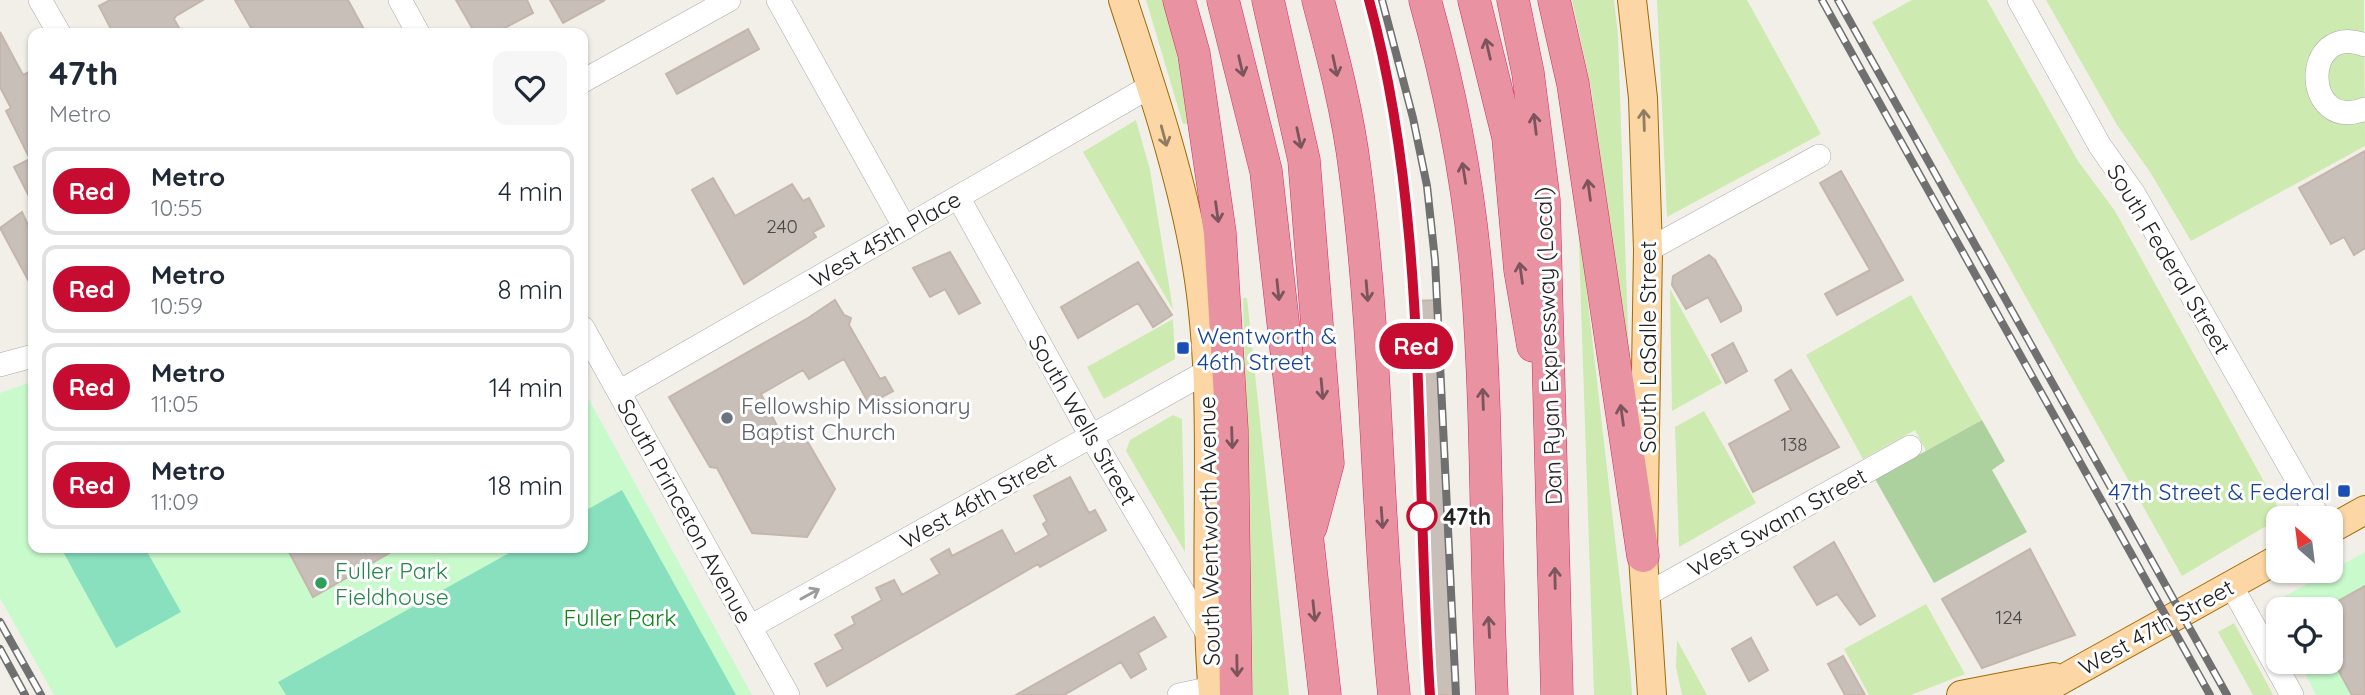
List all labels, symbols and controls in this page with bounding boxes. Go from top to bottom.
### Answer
one-way arrow [1481,38,1494,60]
button: heart [493,51,567,125]
text: 47th [49,52,118,93]
one-way arrow [1235,54,1249,77]
one-way arrow [1328,54,1342,77]
text: Metro [49,99,111,128]
one-way arrow [1637,109,1650,132]
one-way arrow [1528,113,1541,136]
one-way arrow [1158,124,1171,146]
one-way arrow [1293,126,1306,149]
street label: South Federal Street [2101,159,2237,359]
text: Metro [151,160,225,193]
one-way arrow [1457,162,1470,185]
text: 4 min [498,175,563,208]
text: Red [69,176,114,206]
one-way arrow [1582,180,1595,202]
street label: West 45th Place [804,184,966,294]
street label: Dan Ryan Expressway (Local) [1528,186,1568,506]
text: 10:55 [151,193,203,222]
one-way arrow [1211,200,1224,222]
house number: 240 [766,214,798,238]
street label: South LaSalle Street [1633,241,1662,453]
text: Metro [151,258,225,291]
one-way arrow [1514,262,1527,285]
text: 8 min [498,273,563,306]
text: Red [69,274,114,304]
one-way arrow [1272,278,1285,301]
one-way arrow [1361,279,1374,302]
text: 10:59 [151,291,203,320]
place label: Wentworth & 46th Street [1197,321,1337,376]
line badge: Red [1376,323,1456,369]
street label: South Wells Street [1022,329,1144,511]
text: Red [1393,331,1439,361]
marker: Wentworth & 46th Street [1175,340,1191,356]
text: Metro [151,356,225,389]
text: 14 min [489,371,563,404]
text: Red [69,372,114,402]
one-way arrow [1316,377,1329,400]
one-way arrow [1476,388,1489,411]
text: 11:05 [151,389,199,418]
place label: Fellowship Missionary Baptist Church [741,391,971,446]
street label: South Princeton Avenue [611,394,759,628]
street label: South Wentworth Avenue [1192,396,1226,666]
one-way arrow [1615,405,1628,427]
marker: Fellowship Missionary Baptist Church [719,410,735,426]
one-way arrow [1225,427,1238,450]
house number: 138 [1780,432,1808,456]
street label: West 46th Street [895,445,1061,555]
text: Metro [151,454,225,487]
street label: West Swann Street [1683,461,1872,583]
text: 18 min [488,469,563,502]
text: Red [69,470,114,500]
place label: 47th Street & Federal [2108,477,2330,506]
marker: 47th Street & Federal [2336,483,2352,499]
text: 11:09 [151,487,199,516]
marker: 47th [1407,501,1437,531]
place label: 47th [1443,502,1491,531]
one-way arrow [1375,506,1388,529]
north arrow [2266,506,2343,583]
map controls [2266,506,2343,674]
place label: Fuller Park Fieldhouse [335,556,449,611]
one-way arrow [1548,567,1562,590]
street label: West 47th Street [2073,572,2239,682]
marker: Fuller Park Fieldhouse [313,575,329,591]
one-way arrow [799,587,819,601]
button: locate [2266,597,2343,674]
one-way arrow [1308,599,1321,621]
park label: Fuller Park [564,603,676,632]
house number: 124 [1995,605,2023,629]
one-way arrow [1482,616,1495,639]
one-way arrow [1231,654,1244,677]

